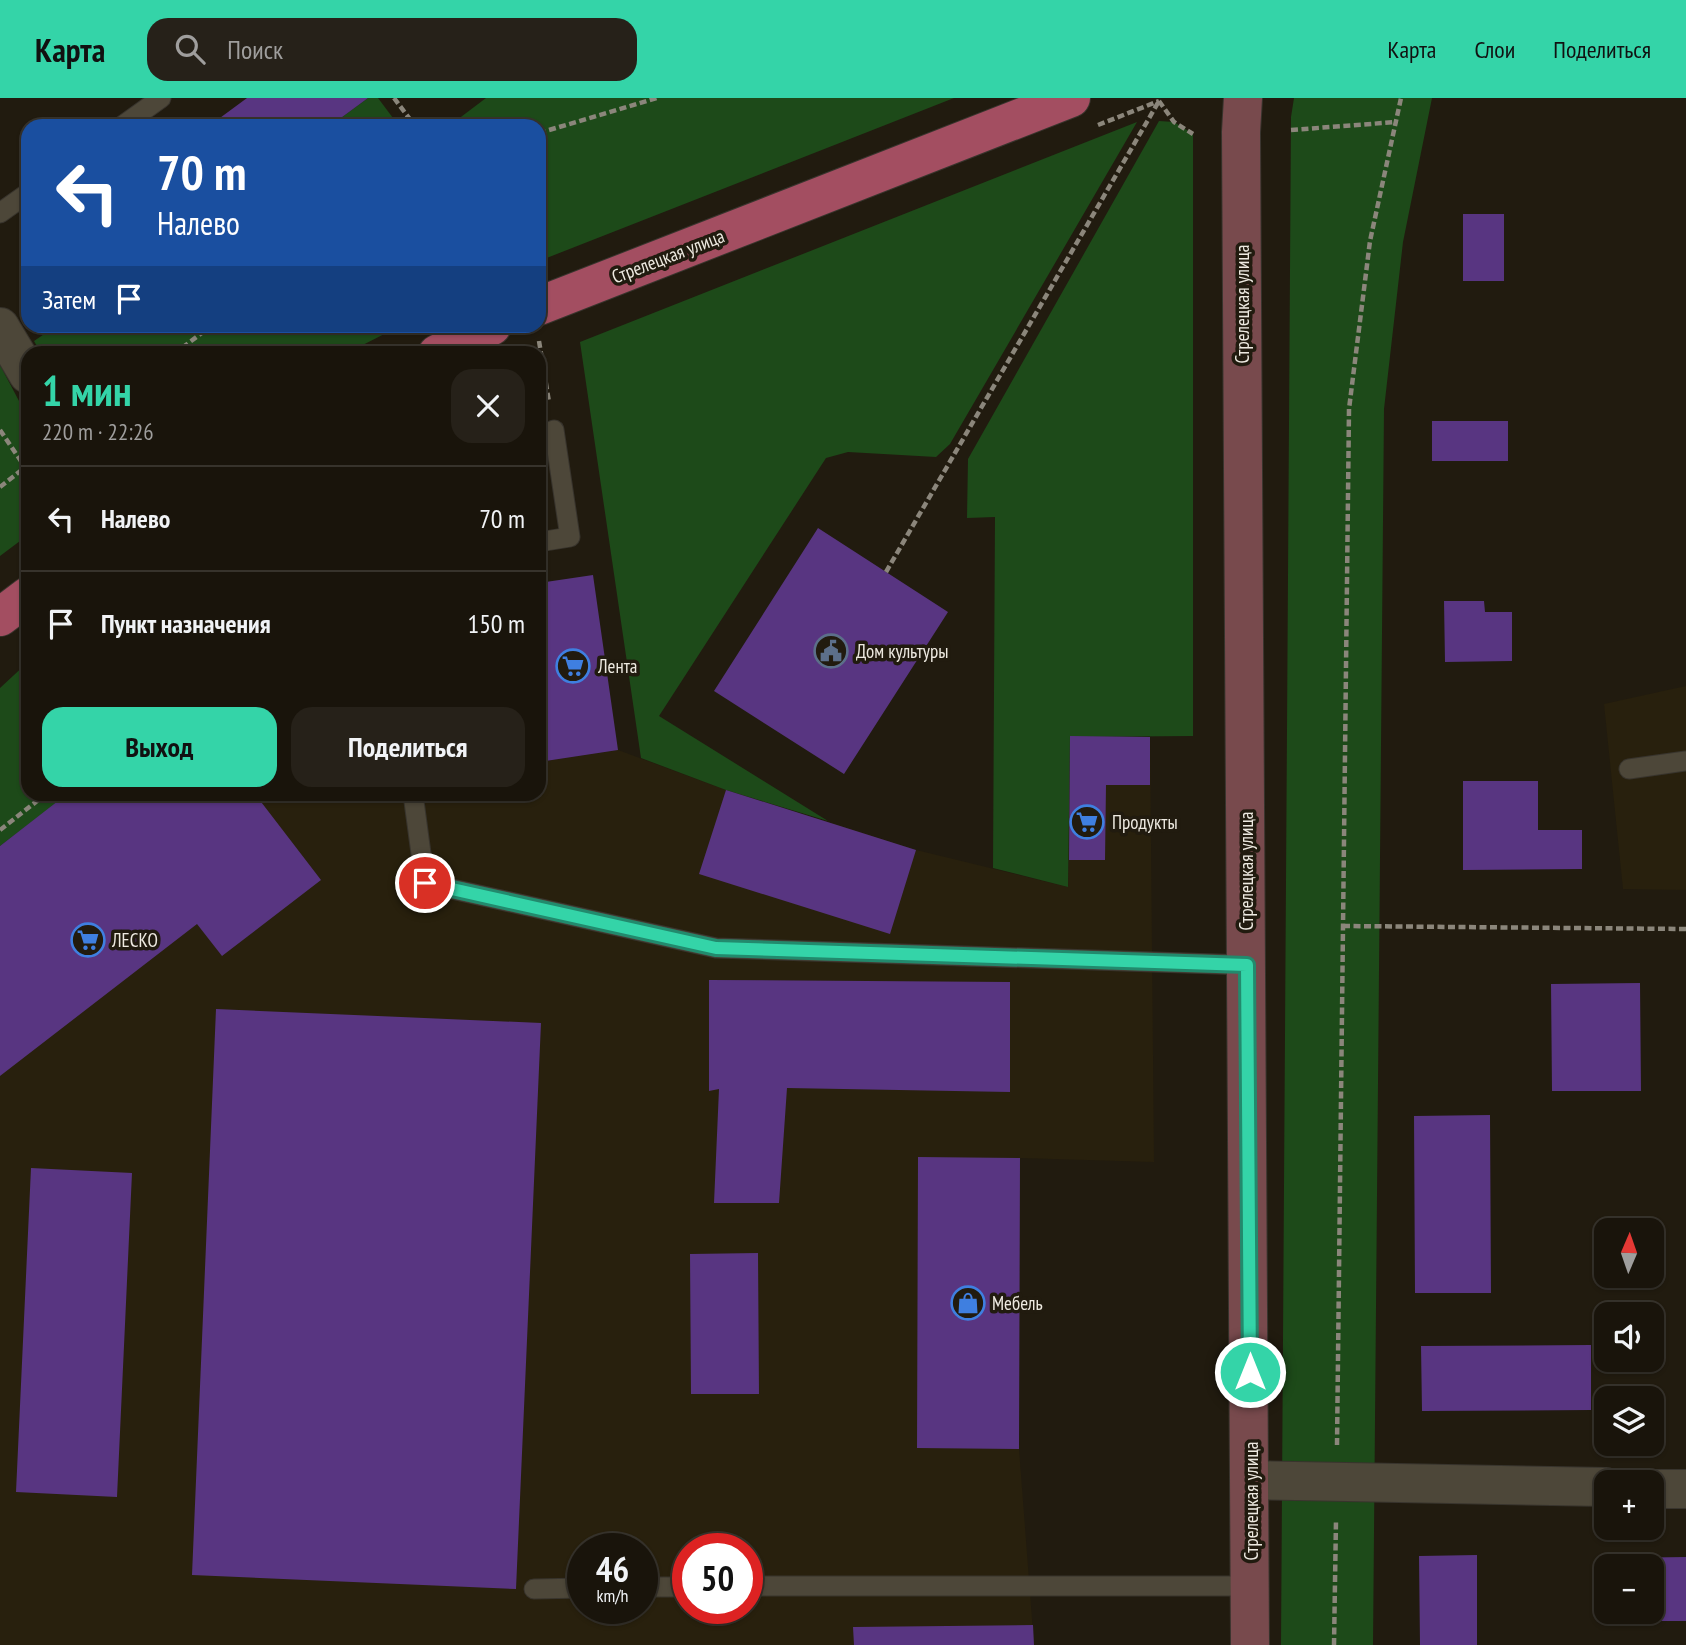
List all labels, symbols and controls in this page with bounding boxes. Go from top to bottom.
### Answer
search box [147,18,637,81]
text: Карта [35,28,105,71]
icon: search [171,30,209,68]
text: Поиск [227,33,283,66]
text: Карта [1388,34,1436,65]
text: Слои [1474,34,1515,65]
text: Поделиться [1553,34,1651,65]
text: 70 m [157,140,246,204]
icon: left [42,147,133,238]
text: Налево [157,202,240,244]
street label: Стрелецкая улица [608,224,728,288]
street label: Стрелецкая улица [1230,245,1254,363]
icon: arrive [110,280,148,318]
text: Затем [42,283,96,316]
text: 1 мин [42,363,132,418]
button: close [451,369,525,443]
text: 220 m · 22:26 [42,417,154,446]
icon: left [42,500,80,538]
text: Налево [101,502,170,535]
text: 70 m [479,502,525,535]
icon: arrive [42,605,80,643]
text: Пункт назначения [101,607,271,640]
text: 150 m [467,607,525,640]
public building icon: Дом культуры [812,632,850,670]
place label: Дом культуры [856,639,948,663]
supermarket icon: Лента [554,647,592,685]
place label: Лента [597,654,637,678]
button: Выход [42,707,277,787]
button: Поделиться [291,707,525,787]
supermarket icon: Продукты [1068,803,1106,841]
place label: Продукты [1112,810,1178,834]
street label: Стрелецкая улица [1234,812,1258,930]
pin [395,853,455,913]
icon: arrive [406,864,444,902]
supermarket icon: ЛЕСКО [69,921,107,959]
place label: ЛЕСКО [111,928,158,952]
north arrow [1594,1218,1664,1288]
map controls [1594,1218,1664,1624]
shop icon: Мебель [949,1284,987,1322]
place label: Мебель [992,1291,1043,1315]
button: sound [1594,1302,1664,1372]
position arrow [1213,1335,1287,1409]
button: layers [1594,1386,1664,1456]
street label: Стрелецкая улица [1239,1442,1263,1560]
button: + [1594,1470,1664,1540]
speed limit sign: 50 [672,1533,763,1624]
text: 46 [596,1546,629,1592]
button: − [1594,1554,1664,1624]
text: km/h [597,1584,628,1607]

